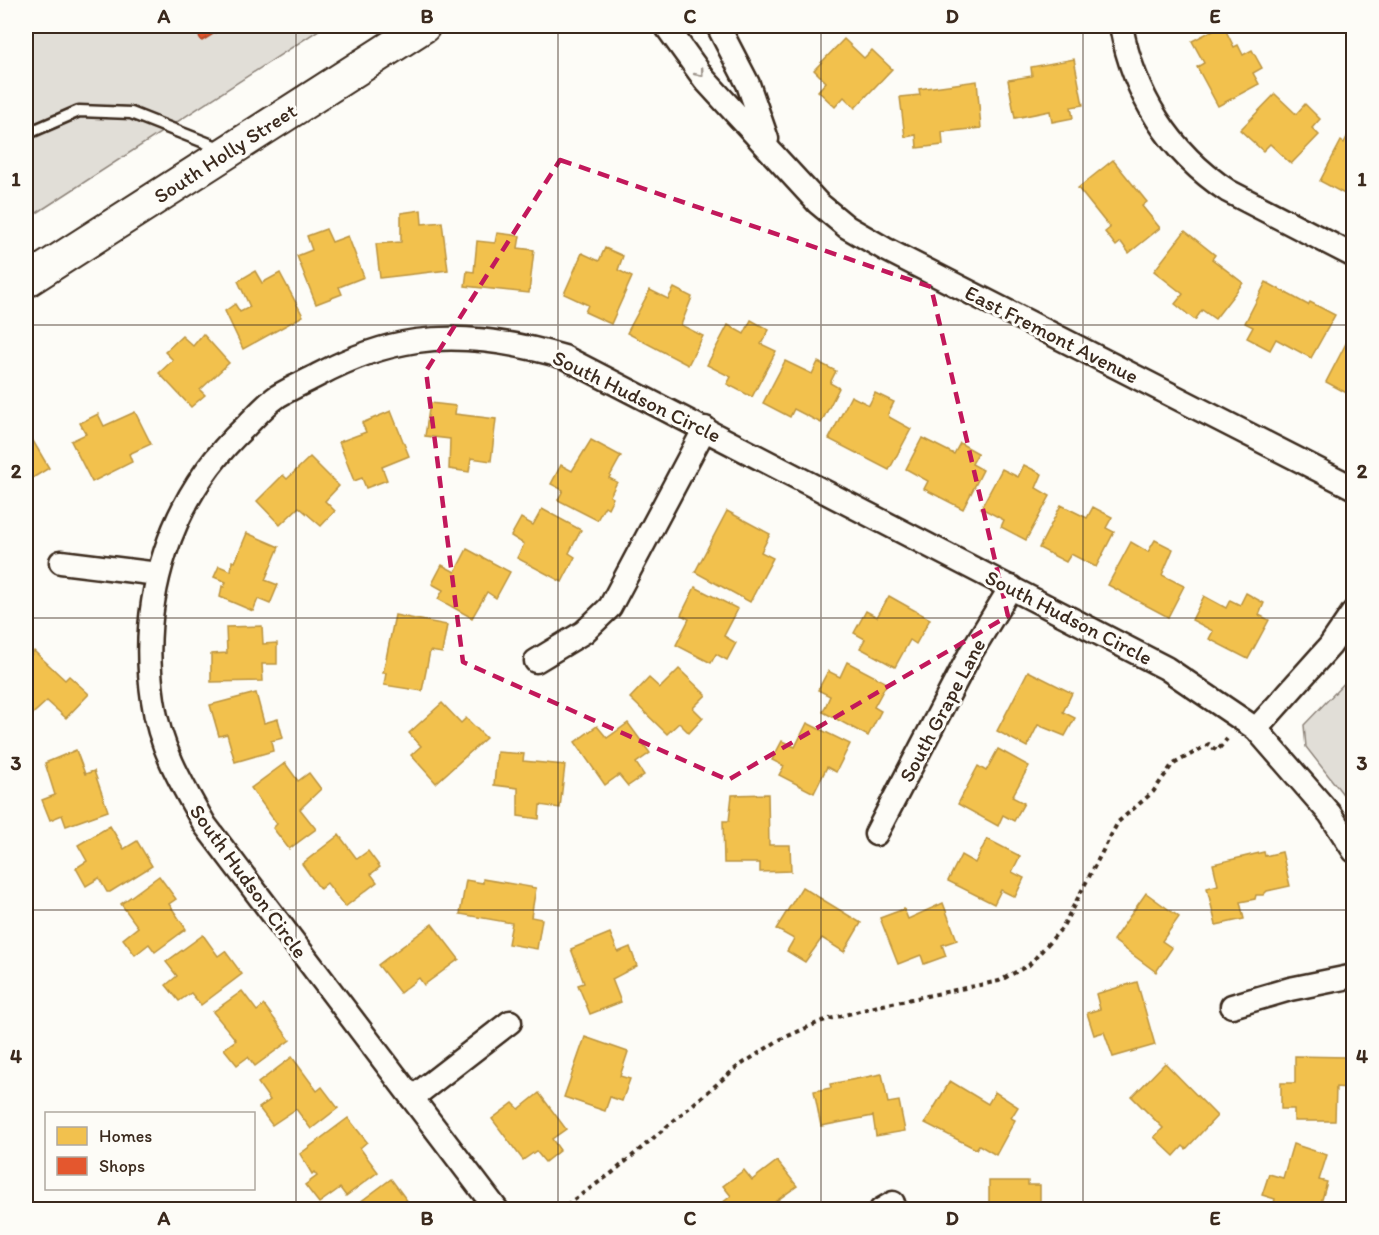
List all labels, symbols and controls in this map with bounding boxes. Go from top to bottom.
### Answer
text: A [157,4,171,28]
text: B [421,4,434,28]
text: C [684,4,697,28]
text: D [945,4,959,28]
text: E [1209,4,1221,28]
one-way arrow [692,66,703,77]
street label: South Holly Street [149,98,301,208]
text: 1 [11,167,21,191]
text: 1 [1357,167,1367,191]
street label: East Fremont Avenue [961,279,1143,389]
street label: South Hudson Circle [549,344,725,448]
text: 2 [11,459,22,483]
text: 2 [1357,459,1368,483]
street label: South Hudson Circle [981,564,1157,670]
street label: South Grape Lane [894,634,990,786]
text: 3 [11,751,22,775]
text: 3 [1357,751,1368,775]
street label: South Hudson Circle [185,799,313,963]
text: 4 [10,1044,22,1068]
text: 4 [1356,1044,1368,1068]
legend [45,1112,255,1190]
text: Homes [99,1125,152,1147]
text: Shops [99,1155,145,1177]
text: A [157,1206,171,1230]
text: B [421,1206,434,1230]
text: C [684,1206,697,1230]
text: D [945,1206,959,1230]
text: E [1209,1206,1221,1230]

